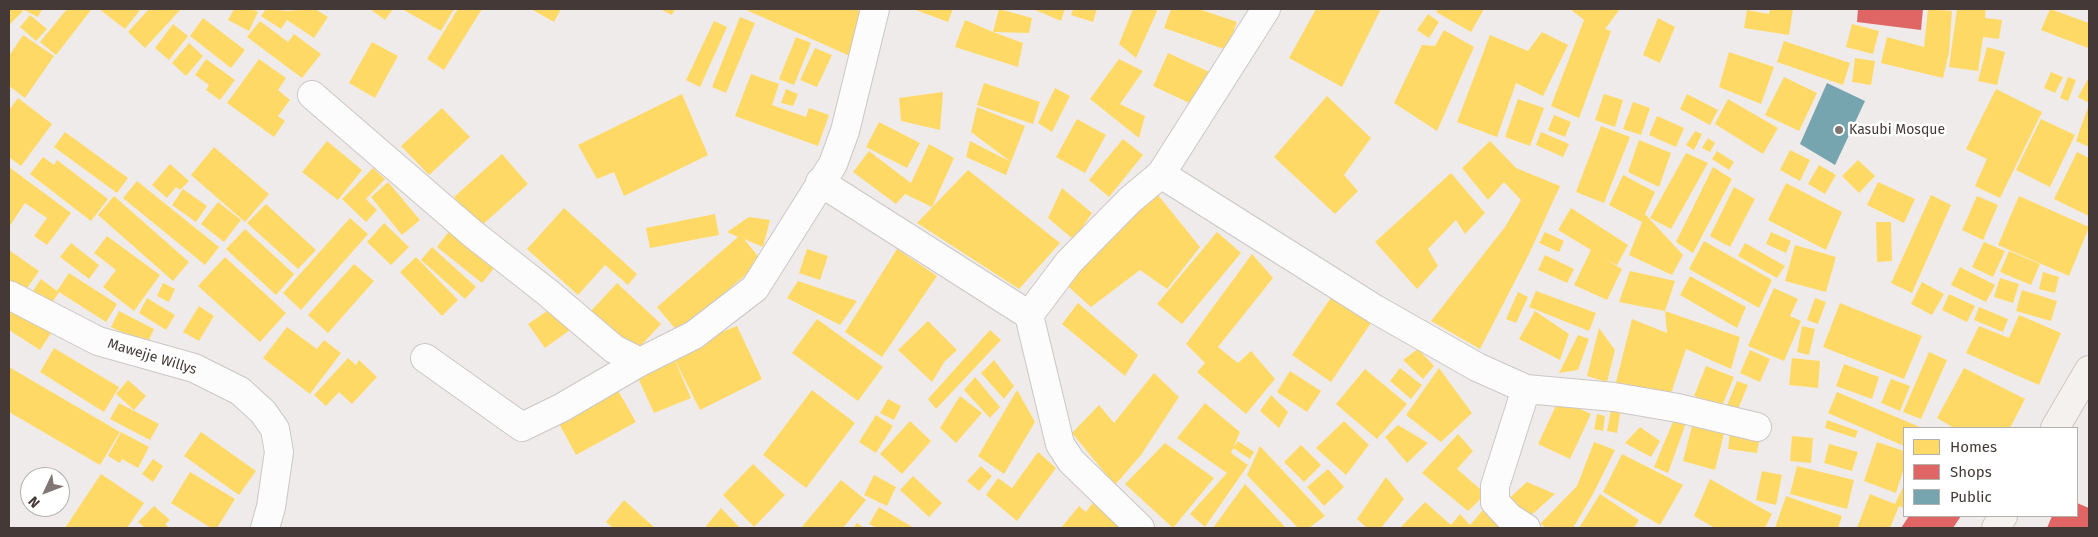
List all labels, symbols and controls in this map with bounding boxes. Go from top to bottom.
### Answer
place label: Kasubi Mosque [1849,122,1945,138]
marker: Kasubi Mosque [1833,124,1845,136]
street label: Mawejje Willys [105,335,199,379]
legend [1903,427,2078,517]
text: Homes [1950,438,1997,456]
text: Shops [1950,463,1992,481]
north arrow [20,467,70,517]
text: Public [1950,488,1992,506]
text: N [25,493,44,511]

